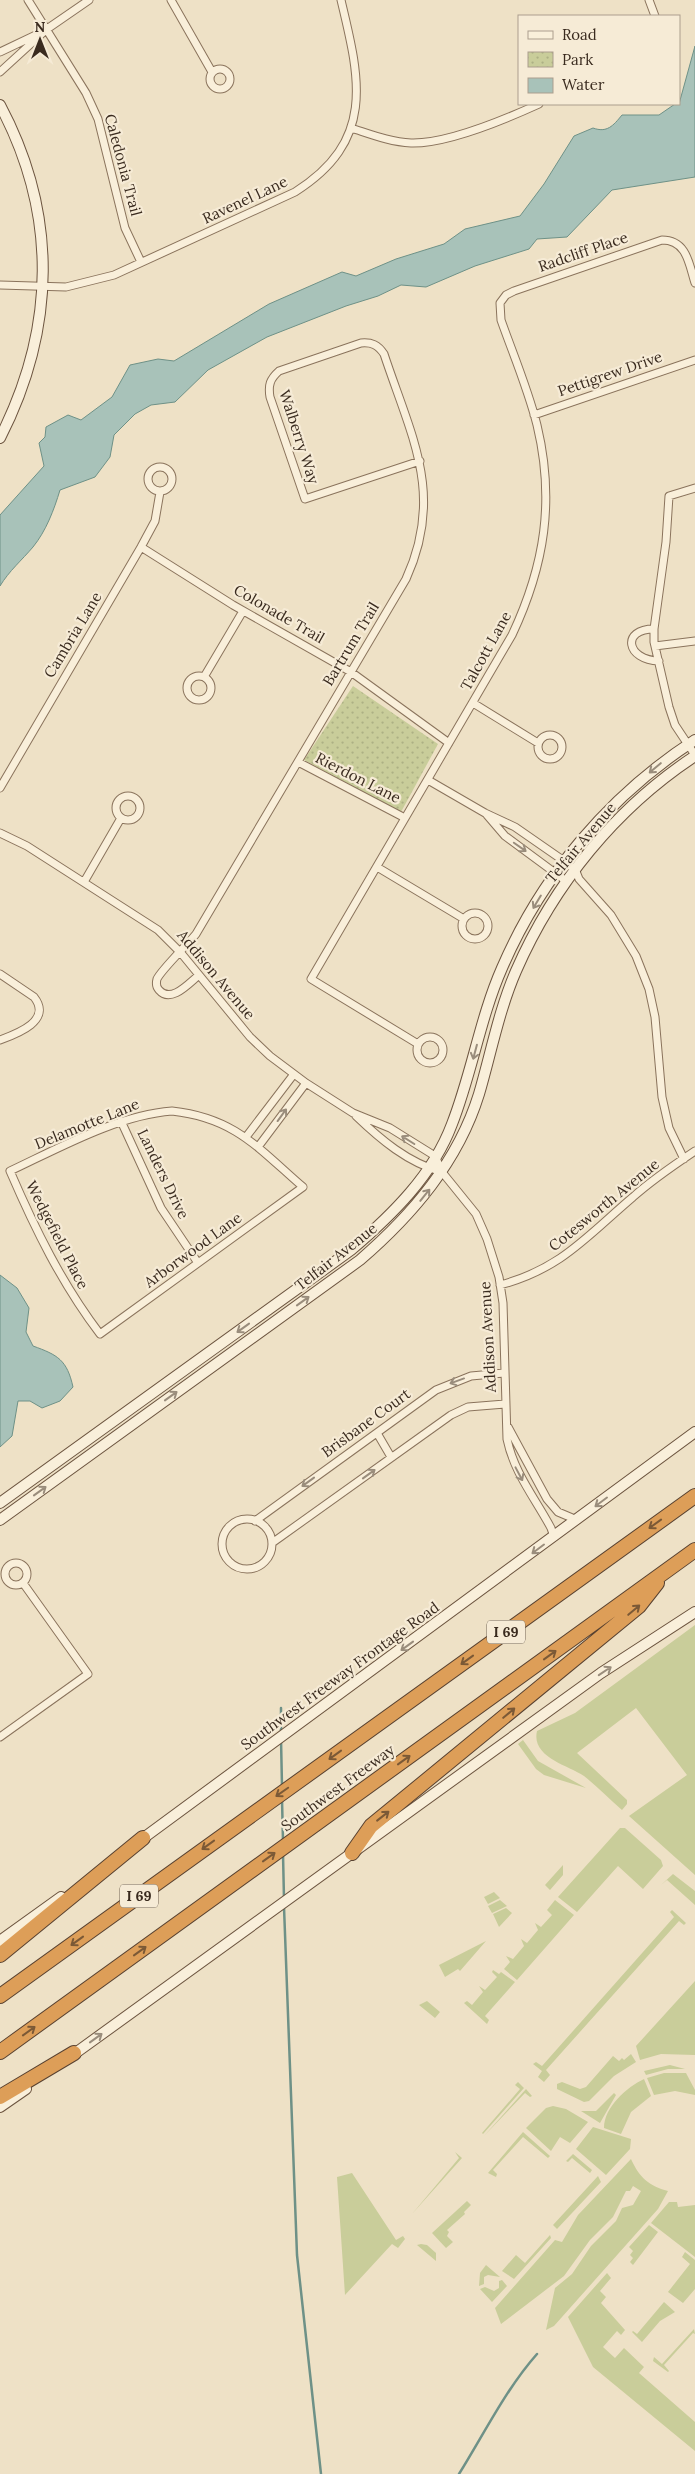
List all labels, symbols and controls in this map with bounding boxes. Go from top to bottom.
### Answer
north arrow [15,15,65,65]
legend [518,15,680,105]
text: N [35,18,46,36]
text: Road [562,25,597,44]
text: Park [562,50,593,69]
text: Water [562,75,605,94]
street label: Caledonia Trail [101,112,146,218]
street label: Ravenel Lane [199,172,290,228]
street label: Radcliff Place [536,227,630,276]
street label: Pettigrew Drive [555,347,665,400]
street label: Walberry Way [275,387,324,486]
street label: Colonade Trail [230,580,328,647]
street label: Cambria Lane [40,588,106,681]
street label: Bartrum Trail [318,599,383,689]
street label: Talcott Lane [456,608,515,694]
street label: Rierdon Lane [313,748,404,807]
one-way arrow [649,763,662,774]
street label: Telfair Avenue [541,798,620,887]
one-way arrow [513,842,527,852]
one-way arrow [531,895,541,909]
street label: Addison Avenue [173,925,259,1023]
one-way arrow [470,1043,479,1059]
street label: Delamotte Lane [32,1094,142,1153]
one-way arrow [277,1108,287,1122]
street label: Landers Drive [133,1126,193,1222]
one-way arrow [402,1134,416,1144]
street label: Cotesworth Avenue [544,1154,663,1255]
street label: Wedgefield Place [22,1177,93,1292]
one-way arrow [420,1189,431,1202]
street label: Arborwood Lane [139,1208,245,1292]
street label: Telfair Avenue [291,1219,381,1295]
street label: Addison Avenue [475,1281,500,1394]
one-way arrow [296,1296,310,1306]
one-way arrow [236,1323,250,1333]
one-way arrow [449,1377,465,1386]
street label: Brisbane Court [318,1384,414,1461]
one-way arrow [164,1391,178,1401]
one-way arrow [514,1466,524,1481]
one-way arrow [362,1469,376,1479]
one-way arrow [301,1477,315,1487]
one-way arrow [32,1486,46,1496]
one-way arrow [594,1497,608,1507]
one-way arrow [649,1519,663,1530]
one-way arrow [531,1544,545,1554]
street label: Southwest Freeway Frontage Road [237,1597,443,1754]
one-way arrow [628,1604,641,1615]
road number: I 69 [487,1620,525,1644]
one-way arrow [401,1640,414,1651]
one-way arrow [543,1650,557,1660]
one-way arrow [460,1655,474,1665]
one-way arrow [598,1666,612,1676]
one-way arrow [502,1707,515,1718]
street label: Southwest Freeway [277,1740,398,1835]
one-way arrow [328,1750,342,1760]
one-way arrow [397,1755,411,1765]
one-way arrow [275,1787,289,1797]
one-way arrow [377,1811,390,1822]
one-way arrow [201,1840,215,1850]
one-way arrow [262,1852,275,1863]
road number: I 69 [120,1884,158,1908]
one-way arrow [70,1935,84,1946]
one-way arrow [133,1946,147,1956]
one-way arrow [22,2026,36,2036]
one-way arrow [89,2032,102,2043]

